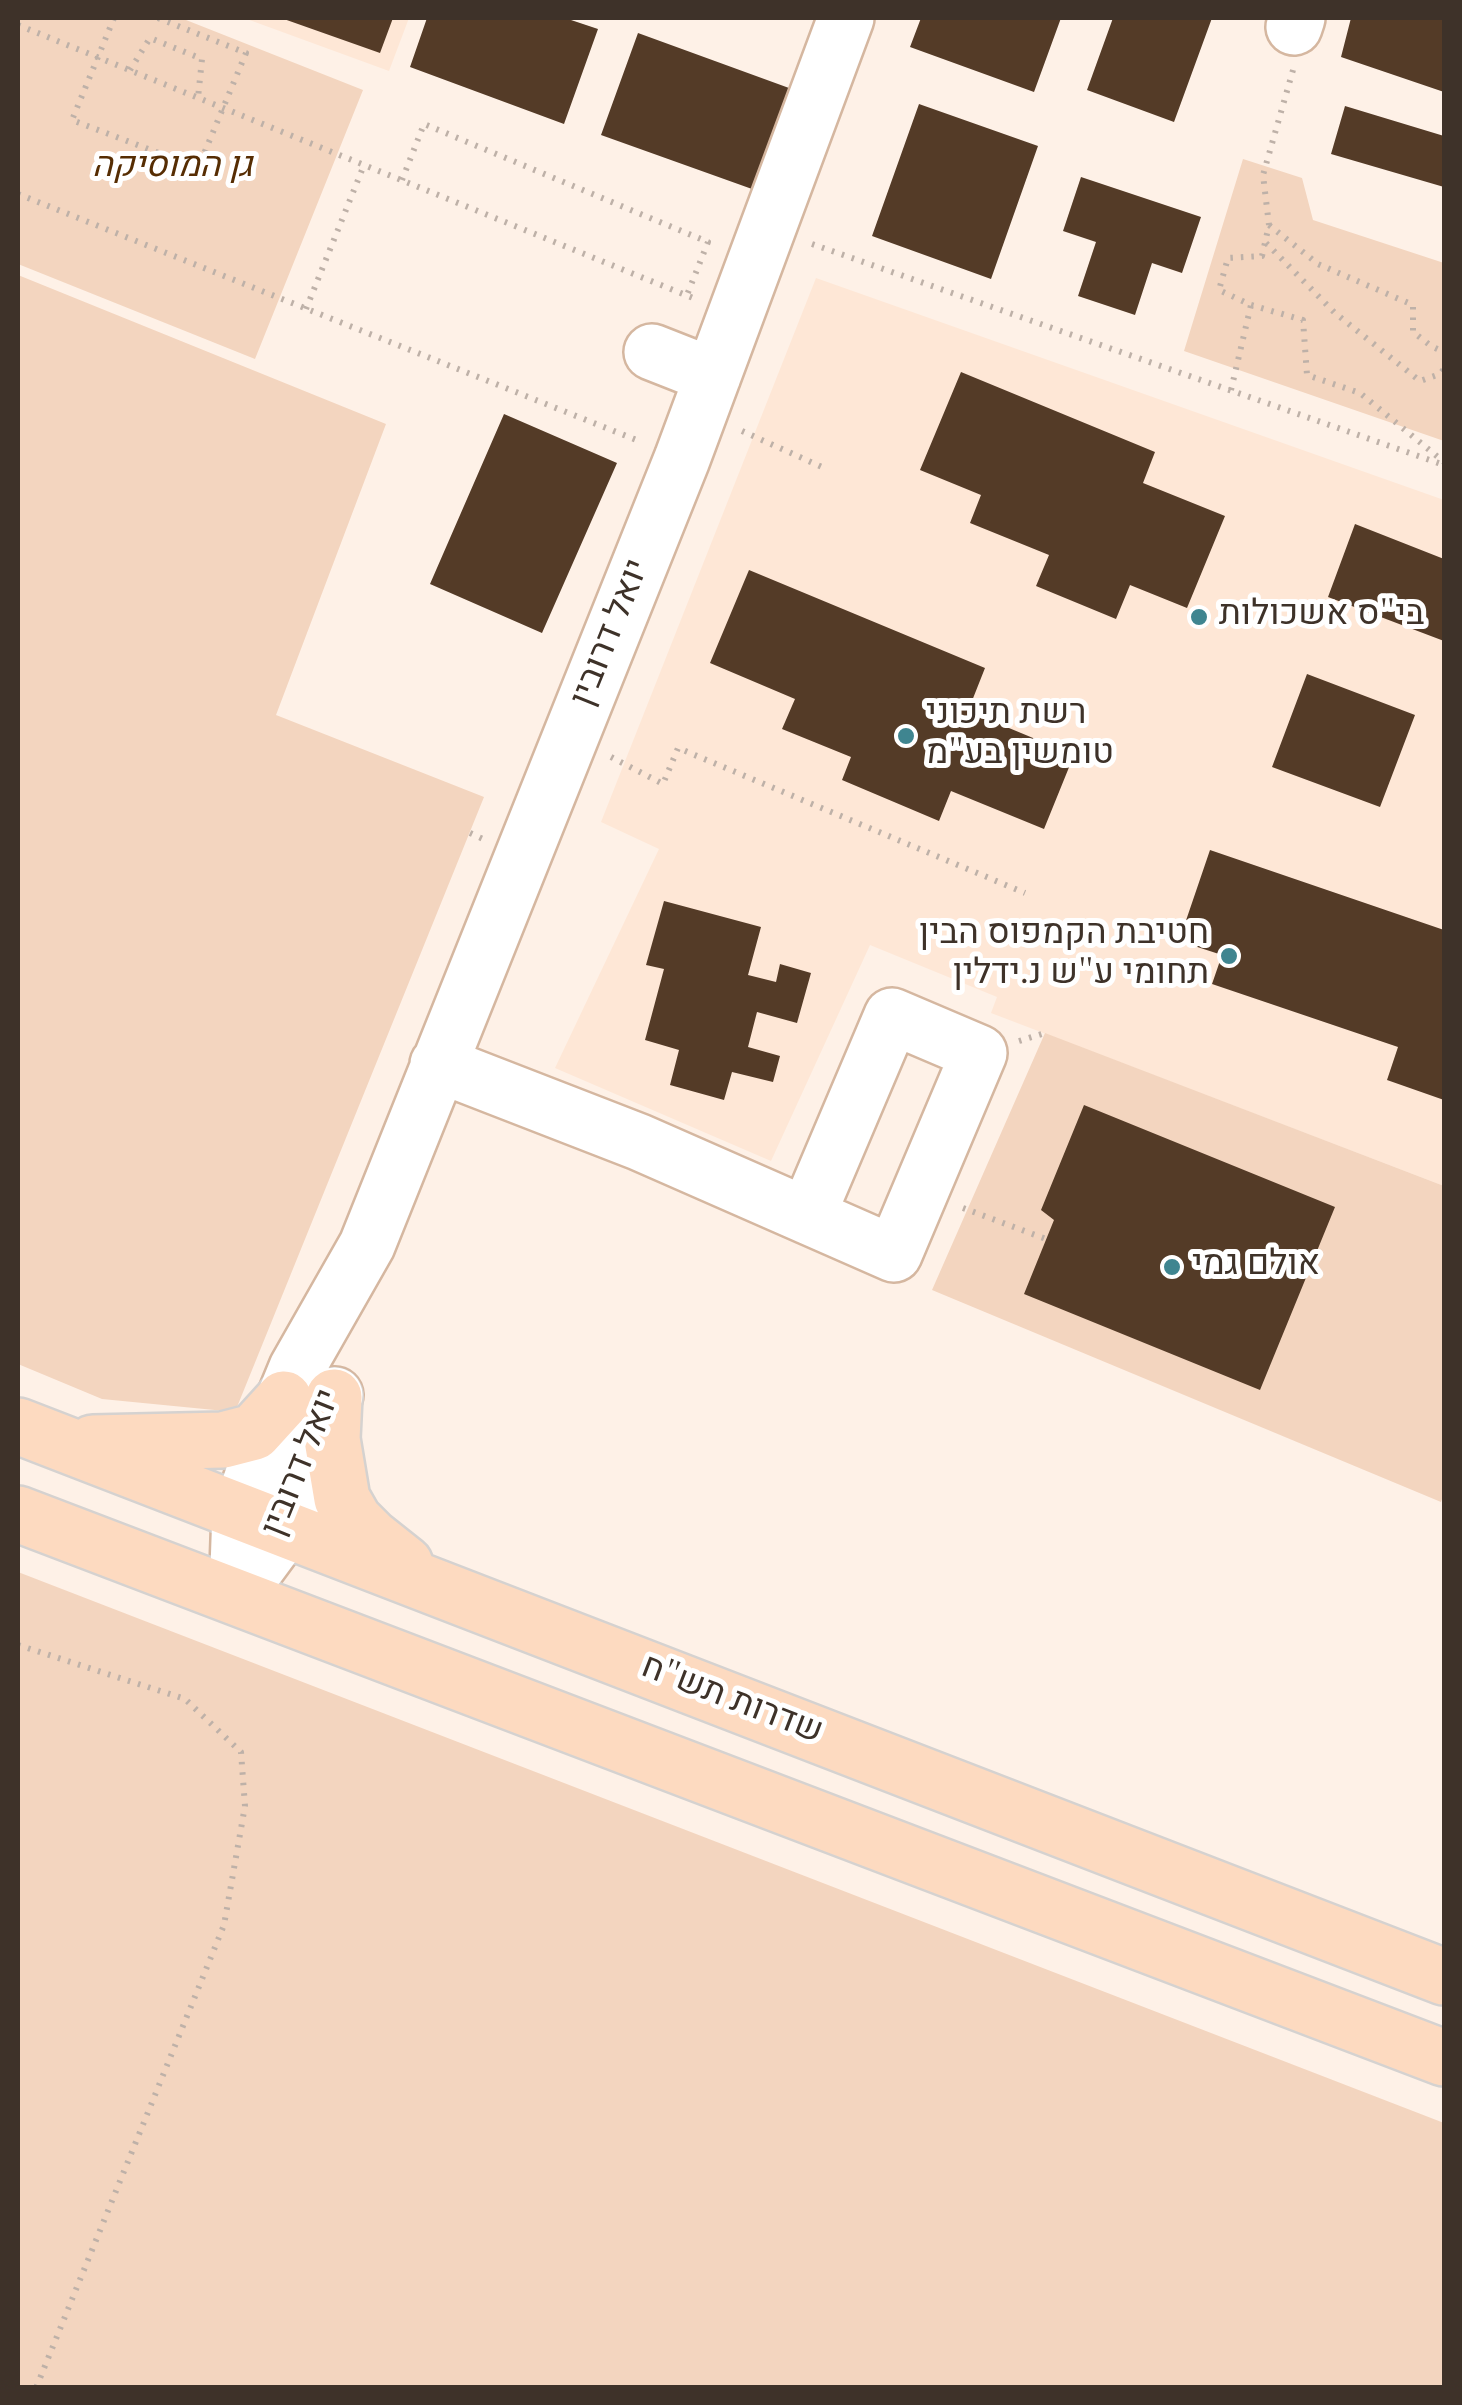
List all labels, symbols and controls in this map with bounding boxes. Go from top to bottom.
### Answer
park label: גן המוסיקה [92,148,252,190]
street label: יואל דרובין [565,554,661,714]
place label: בי"ס אשכולות [1219,596,1424,638]
marker: בי"ס אשכולות [1188,606,1210,628]
place label: רשת תיכוני טומשין בע"מ [926,695,1114,777]
marker: רשת תיכוני טומשין בע"מ [895,725,917,747]
place label: חטיבת הקמפוס הבין תחומי ע"ש נ.ידלין [919,915,1209,997]
marker: חטיבת הקמפוס הבין תחומי ע"ש נ.ידלין [1218,945,1240,967]
place label: אולם גמי [1192,1246,1320,1288]
marker: אולם גמי [1161,1256,1183,1278]
street label: יואל דרובין [256,1384,352,1544]
street label: שדרות תש"ח [634,1648,828,1756]

